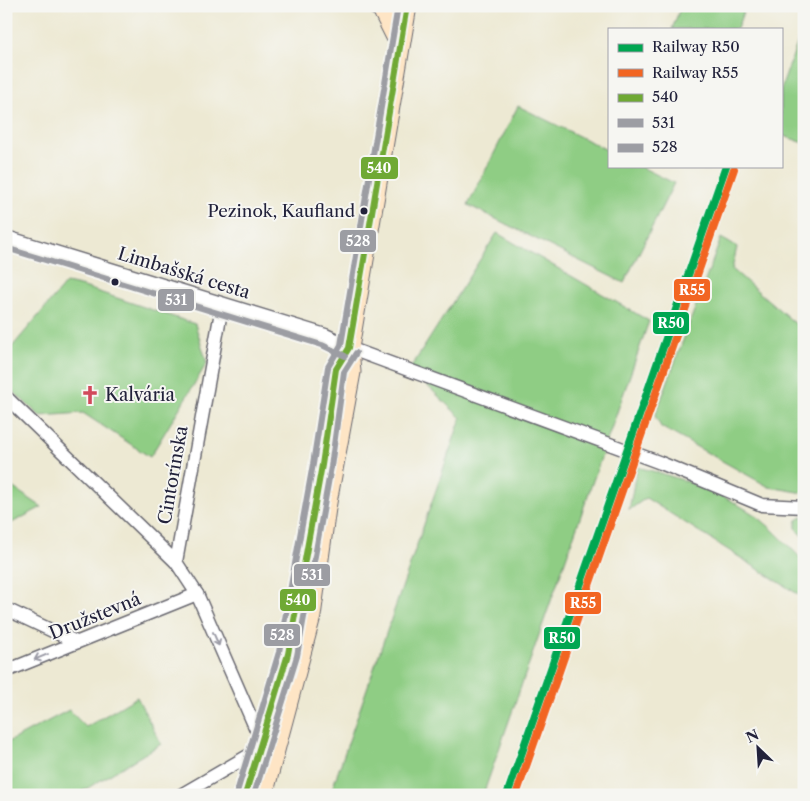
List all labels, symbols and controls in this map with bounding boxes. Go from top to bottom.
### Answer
legend [608,28,782,168]
text: Railway R50 [652,37,740,56]
text: Railway R55 [652,63,738,82]
text: 540 [652,87,678,106]
text: 531 [652,113,675,132]
text: 528 [652,137,678,156]
line badge: 540 [360,156,399,180]
text: 540 [367,159,392,177]
place label: Pezinok, Kaufland [208,201,355,221]
marker: Pezinok, Kaufland [359,206,369,216]
line badge: 528 [339,229,377,253]
text: 528 [346,232,370,250]
street label: Limbašská cesta [115,242,253,304]
unlabelled marker [110,277,120,287]
line badge: R55 [673,278,711,302]
text: R55 [679,281,705,299]
line badge: 531 [157,288,195,312]
text: 531 [165,291,188,309]
line badge: R50 [652,311,690,335]
text: R50 [657,314,685,332]
church icon: Kalvária [79,384,101,406]
place label: Kalvária [105,384,175,406]
street label: Cintorínska [154,423,193,526]
line badge: 531 [293,563,331,587]
text: 531 [301,566,324,584]
street label: Družstevná [46,587,144,644]
line badge: 540 [279,588,317,612]
text: 540 [286,591,311,609]
line badge: R55 [564,591,602,615]
text: R55 [570,594,596,612]
line badge: 528 [263,623,301,647]
text: 528 [270,626,294,644]
line badge: R50 [543,626,581,650]
text: R50 [548,629,576,647]
one-way arrow [212,631,222,646]
one-way arrow [34,652,49,662]
north arrow [732,724,782,774]
text: N [743,725,762,747]

